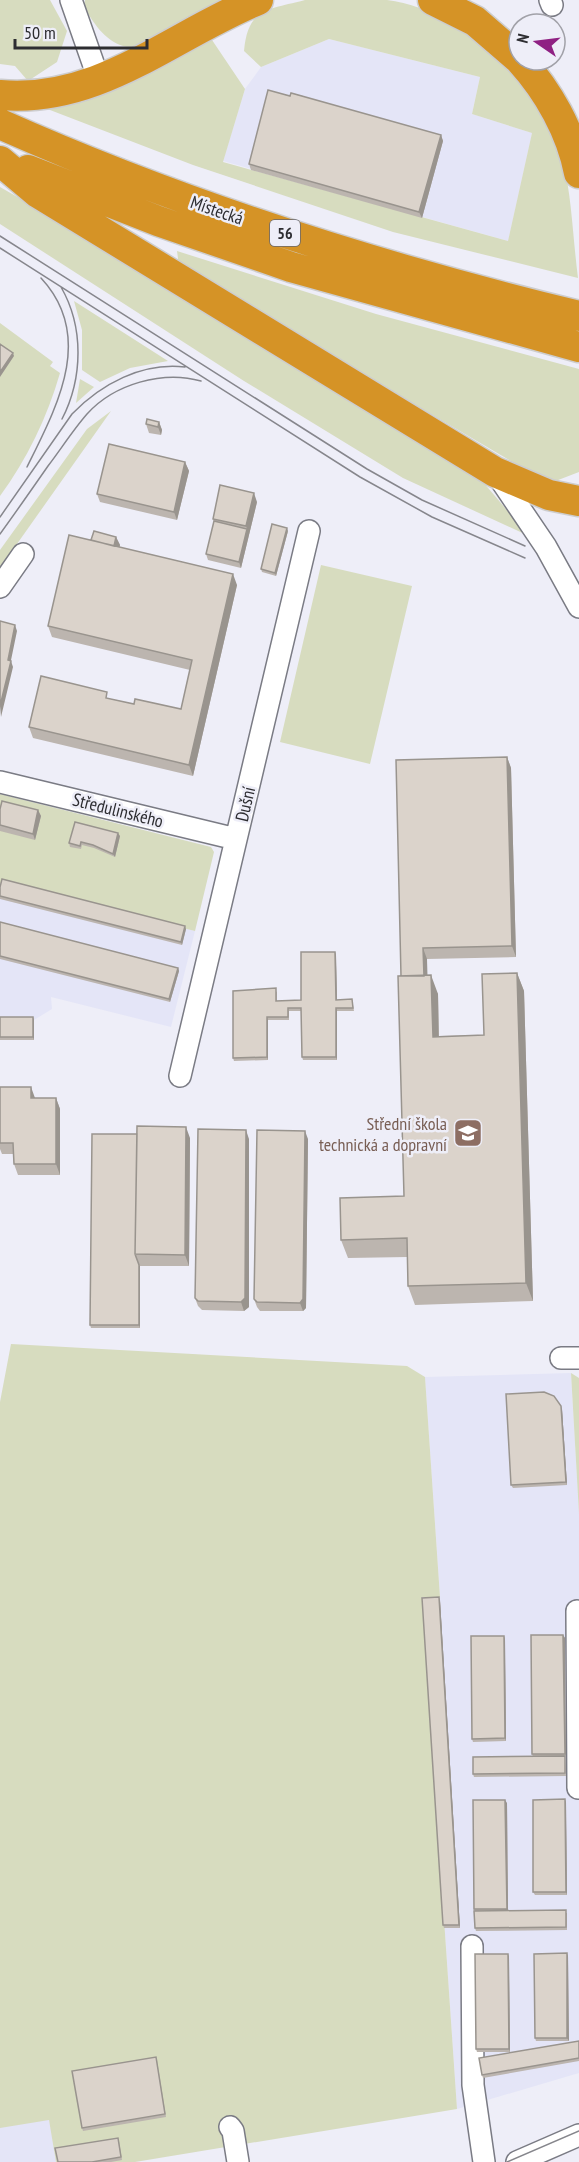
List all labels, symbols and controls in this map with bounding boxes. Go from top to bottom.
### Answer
scale bar [15,12,147,50]
north arrow [507,12,567,72]
text: 50 m [24,21,56,44]
text: N [512,32,533,45]
street label: Místecká [188,190,246,230]
road number: 56 [270,220,300,246]
street label: Dušní [230,784,260,824]
street label: Středulinského [70,788,166,832]
place label: Střední škola technická a dopravní [319,1112,447,1156]
school or university icon: Střední škola technická a dopravní [452,1117,484,1149]

